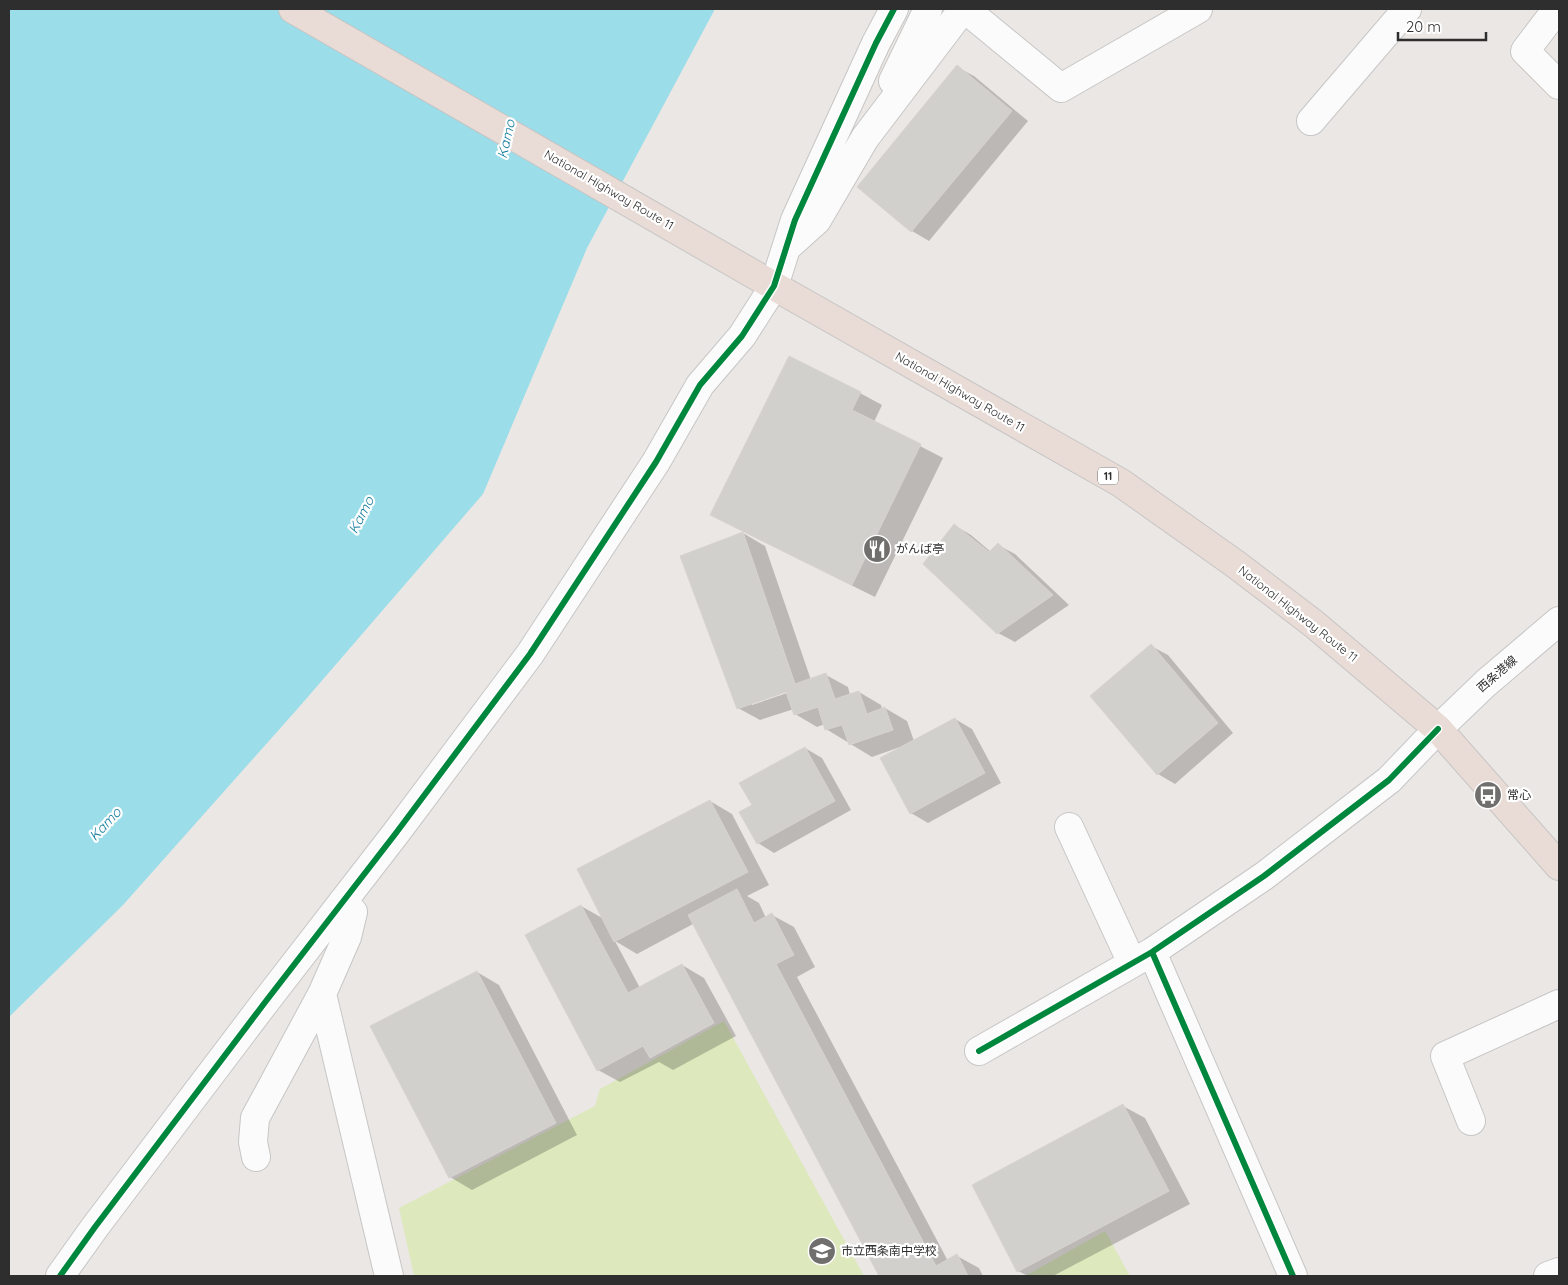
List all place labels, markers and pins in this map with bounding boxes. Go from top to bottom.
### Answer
restaurant icon: がんば亭 [862,534,892,564]
place label: がんば亭 [896,541,944,556]
bus stop icon: 常心 [1473,780,1503,810]
place label: 常心 [1507,787,1531,802]
school or university icon: 市立西条南中学校 [807,1236,837,1266]
place label: 市立西条南中学校 [841,1243,937,1258]

